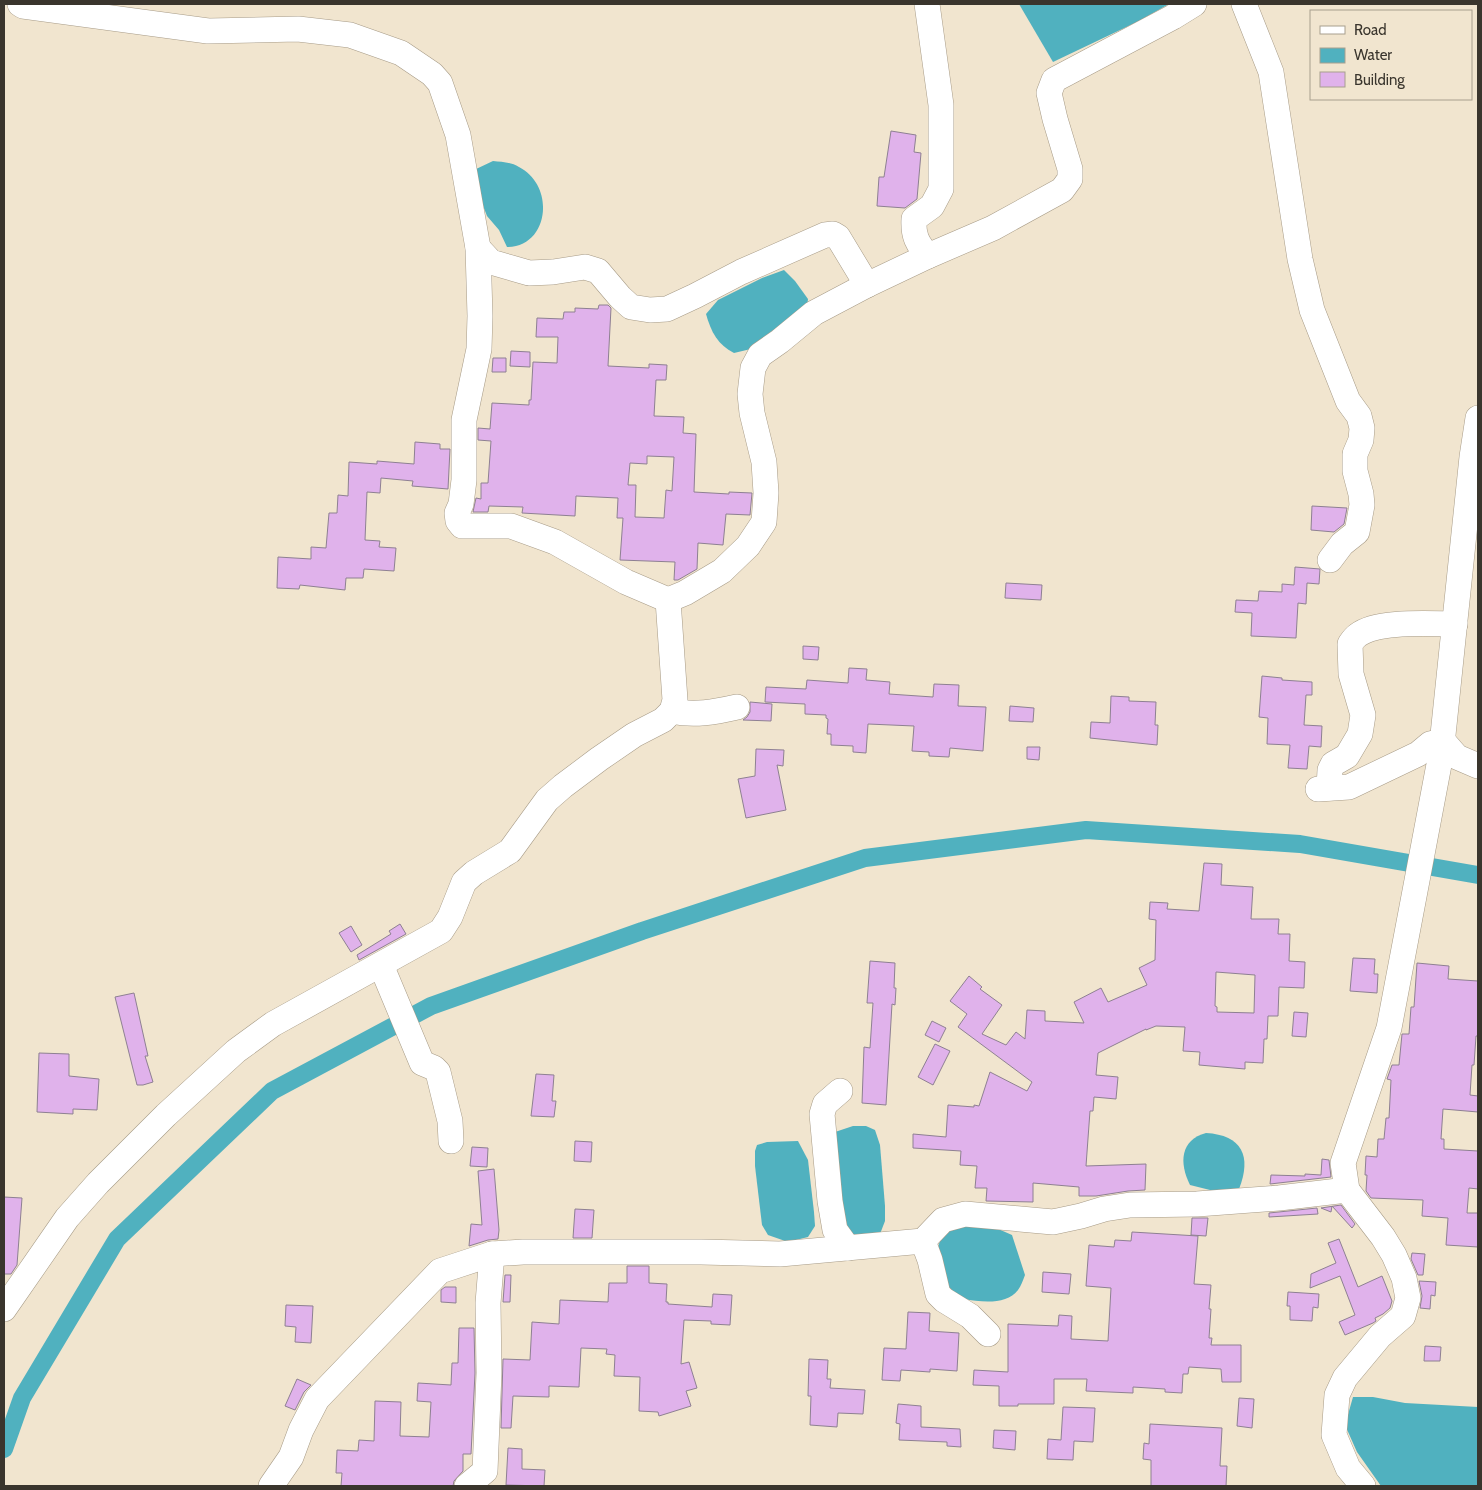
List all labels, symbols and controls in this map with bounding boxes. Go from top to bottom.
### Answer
legend [1310,10,1472,100]
text: Road [1354,21,1387,39]
text: Water [1354,46,1392,64]
text: Building [1354,71,1405,89]

